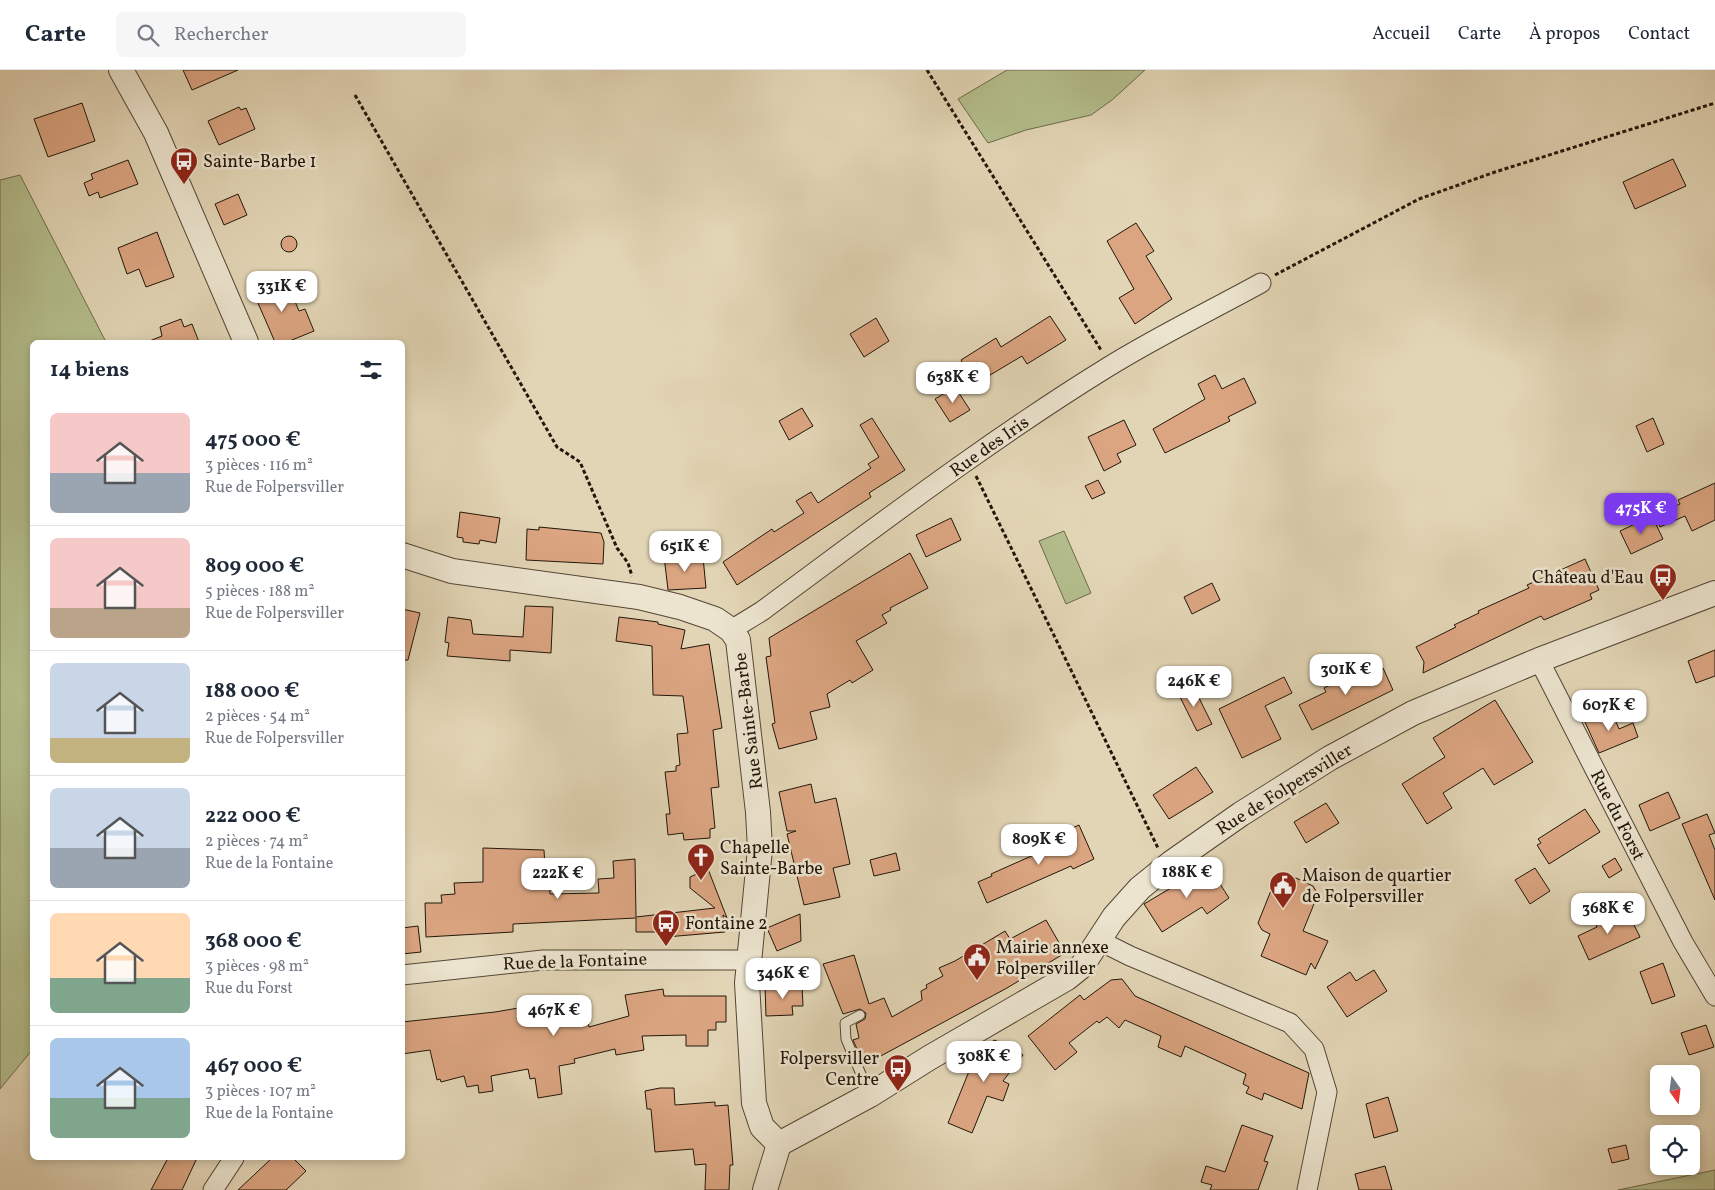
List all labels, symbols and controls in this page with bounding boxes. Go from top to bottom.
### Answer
search box [116,12,466,57]
text: Carte [25,18,86,52]
icon: search [134,21,162,49]
text: Rechercher [174,22,268,48]
text: Accueil [1372,22,1430,47]
text: Carte [1458,22,1501,47]
text: À propos [1529,22,1600,47]
text: Contact [1628,22,1690,47]
bus stop icon: Sainte-Barbe 1 [169,146,199,185]
place label: Sainte-Barbe 1 [203,150,316,175]
pin: 331K € [241,270,323,313]
text: 331K € [257,276,307,298]
text: 14 biens [50,356,129,385]
icon: filters [357,356,385,384]
pin: 638K € [912,362,994,404]
text: 638K € [927,367,979,389]
street label: Rue des Iris [945,411,1035,484]
text: 475 000 € [205,426,301,455]
icon: home [90,433,150,493]
text: 3 pièces · 116 m² [205,455,313,477]
text: Rue de Folpersviller [205,477,344,499]
pin: 475K € [1600,492,1682,535]
text: 475K € [1615,498,1667,520]
pin: 651K € [644,530,726,573]
text: 651K € [660,536,710,558]
text: 809 000 € [205,552,304,581]
icon: home [90,558,150,618]
bus stop icon: Château d'Eau [1648,562,1678,601]
place label: Château d'Eau [1532,566,1644,591]
text: 5 pièces · 188 m² [205,581,314,603]
text: Rue de Folpersviller [205,603,344,625]
street label: Rue Sainte-Barbe [729,651,770,791]
pin: 301K € [1305,654,1387,696]
text: 301K € [1321,659,1371,681]
pin: 246K € [1153,666,1235,708]
text: 246K € [1167,671,1221,693]
text: 188 000 € [205,677,299,706]
icon: home [90,683,150,743]
pin: 607K € [1568,690,1650,732]
text: 607K € [1583,695,1635,717]
text: 2 pièces · 54 m² [205,706,310,728]
text: Rue de Folpersviller [205,728,344,750]
street label: Rue de Folpersviller [1212,738,1358,842]
street label: Rue du Forst [1583,766,1650,865]
text: 222 000 € [205,802,301,831]
icon: home [90,808,150,868]
pin: 809K € [998,824,1080,866]
text: 809K € [1012,829,1066,851]
text: 2 pièces · 74 m² [205,831,308,853]
place label: Chapelle Sainte-Barbe [720,836,823,882]
church icon: Chapelle Sainte-Barbe [686,842,716,881]
text: Rue de la Fontaine [205,853,333,875]
pin: 188K € [1146,856,1228,899]
pin: 222K € [517,858,599,900]
text: 188K € [1162,862,1212,884]
text: 222K € [532,863,584,885]
place label: Maison de quartier de Folpersviller [1302,864,1452,910]
public building icon: Maison de quartier de Folpersviller [1268,870,1298,909]
pin: 368K € [1567,892,1649,935]
text: 368K € [1582,898,1634,920]
bus stop icon: Fontaine 2 [651,908,681,947]
place label: Fontaine 2 [685,912,768,937]
text: 368 000 € [205,927,302,956]
icon: home [90,933,150,993]
place label: Mairie annexe Folpersviller [996,936,1109,982]
public building icon: Mairie annexe Folpersviller [962,942,992,981]
street label: Rue de la Fontaine [502,947,648,978]
text: 3 pièces · 98 m² [205,956,309,978]
pin: 346K € [742,958,824,1000]
text: 346K € [756,963,810,985]
text: Rue du Forst [205,978,293,1000]
pin: 467K € [513,994,595,1037]
text: 467K € [528,1000,580,1022]
pin: 308K € [943,1040,1025,1083]
text: 308K € [957,1046,1011,1068]
place label: Folpersviller Centre [780,1047,879,1093]
text: 467 000 € [205,1052,302,1081]
bus stop icon: Folpersviller Centre [883,1053,913,1092]
icon: home [90,1058,150,1118]
north arrow [1650,1065,1700,1115]
map controls [1650,1065,1700,1175]
text: 3 pièces · 107 m² [205,1081,316,1103]
text: Rue de la Fontaine [205,1103,333,1125]
button: locate [1650,1125,1700,1175]

